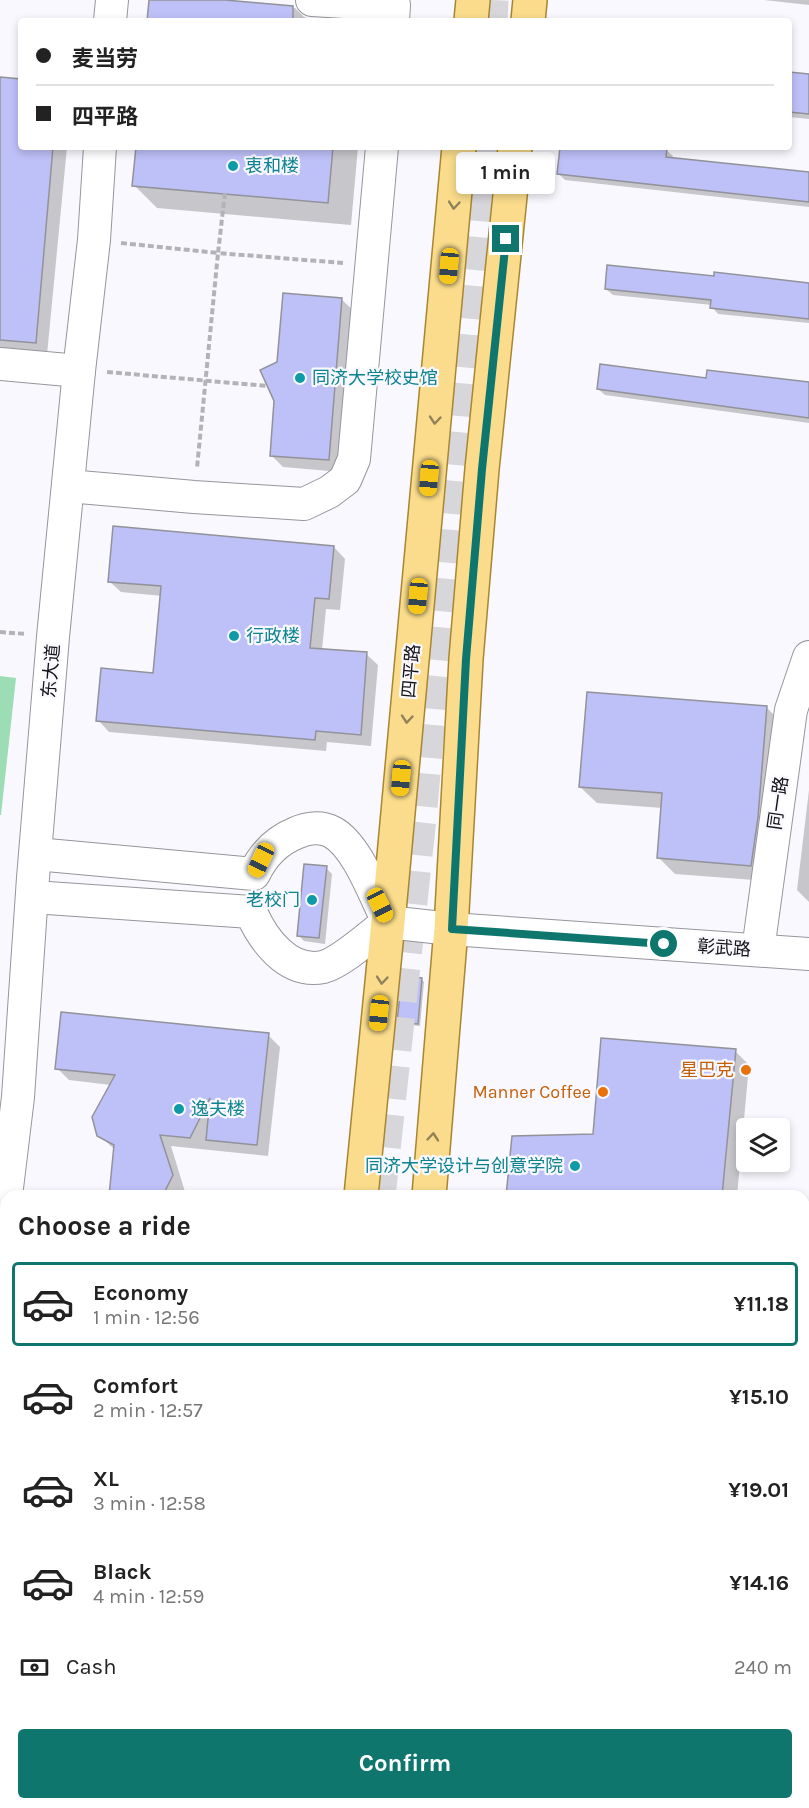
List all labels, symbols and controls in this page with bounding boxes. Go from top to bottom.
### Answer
text: 麦当劳 [72,46,138,72]
text: 四平路 [72,104,138,130]
callout: 1 min [456,152,556,194]
place label: 衷和楼 [245,155,299,177]
marker: 衷和楼 [226,159,240,173]
text: 1 min [480,161,531,184]
one-way arrow [448,201,461,210]
route end [492,225,519,252]
car [438,247,460,285]
place label: 同济大学校史馆 [312,367,438,389]
marker: 同济大学校史馆 [293,371,307,385]
one-way arrow [428,416,441,425]
car [418,459,440,497]
car [407,577,429,615]
place label: 行政楼 [246,625,300,647]
marker: 行政楼 [227,629,241,643]
street label: 东大道 [38,643,64,699]
street label: 四平路 [398,643,424,699]
one-way arrow [401,715,414,724]
car [390,759,412,797]
street label: 同一路 [763,775,793,831]
car [245,840,277,880]
car [364,885,396,925]
place label: 老校门 [246,889,300,911]
marker: 老校门 [305,893,319,907]
route start [650,930,677,957]
street label: 彰武路 [696,935,752,961]
one-way arrow [376,975,389,985]
car [368,994,390,1032]
place label: 星巴克 [680,1059,734,1081]
marker: 星巴克 [739,1063,753,1077]
place label: Manner Coffee [472,1081,591,1103]
marker: Manner Coffee [596,1085,610,1099]
place label: 逸夫楼 [191,1098,245,1120]
marker: 逸夫楼 [172,1102,186,1116]
map controls [736,1118,790,1172]
button: layers [736,1118,790,1172]
one-way arrow [426,1133,439,1142]
place label: 同济大学设计与创意学院 [365,1155,563,1177]
marker: 同济大学设计与创意学院 [568,1159,582,1173]
text: Choose a ride [18,1210,191,1242]
icon: car [21,1277,75,1331]
text: Economy [93,1280,188,1306]
text: ¥11.18 [734,1291,789,1317]
text: 1 min · 12:56 [93,1306,200,1329]
icon: car [21,1370,75,1424]
text: Comfort [93,1373,178,1399]
text: ¥15.10 [729,1384,789,1410]
text: 2 min · 12:57 [93,1399,203,1422]
icon: car [21,1463,75,1517]
text: XL [93,1466,119,1492]
text: ¥19.01 [728,1477,789,1503]
text: 3 min · 12:58 [93,1492,206,1515]
icon: car [21,1556,75,1610]
text: Black [93,1559,152,1585]
text: ¥14.16 [729,1570,789,1596]
text: 4 min · 12:59 [93,1585,204,1608]
icon: cash [18,1651,51,1684]
text: Cash [66,1654,116,1680]
text: 240 m [734,1656,792,1679]
button: Confirm [18,1729,792,1798]

